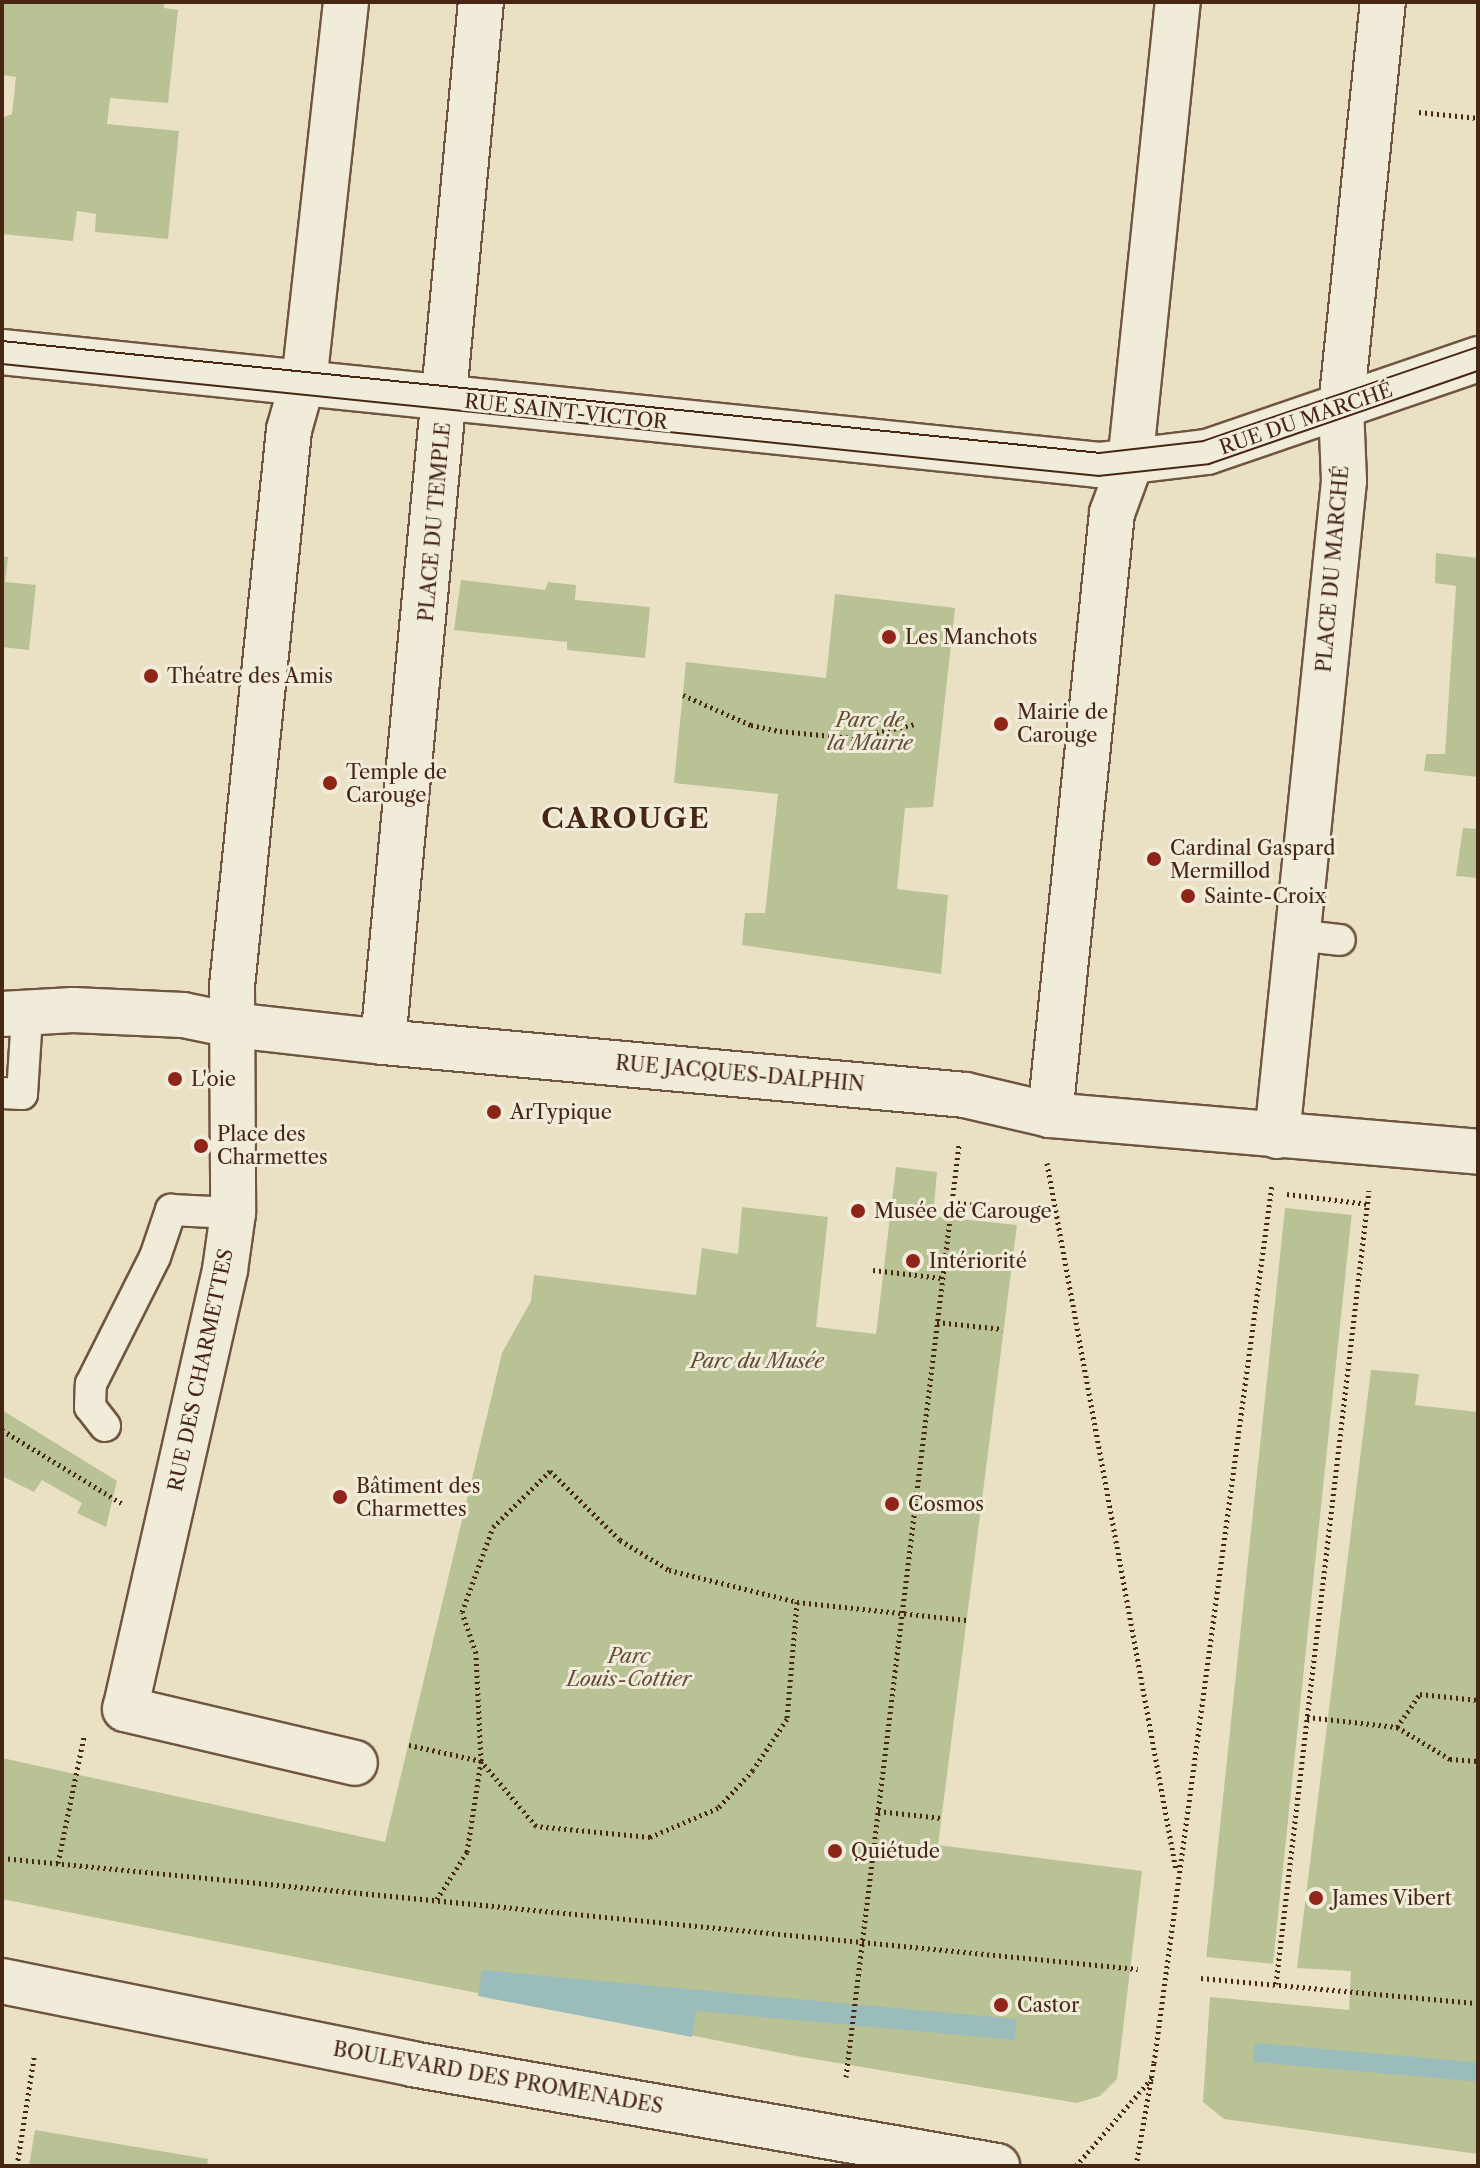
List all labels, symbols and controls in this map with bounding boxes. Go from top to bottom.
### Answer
street label: RUE DU MARCHÉ [1216,378,1396,460]
street label: RUE SAINT-VICTOR [463,389,669,435]
street label: PLACE DU TEMPLE [414,421,456,623]
street label: PLACE DU MARCHÉ [1312,465,1354,673]
place label: Les Manchots [905,625,1038,649]
marker: Les Manchots [880,628,898,646]
place label: Théatre des Amis [167,664,334,688]
marker: Théatre des Amis [142,667,160,685]
place label: Mairie de Carouge [1017,700,1108,747]
park label: Parc de la Mairie [827,708,913,755]
marker: Mairie de Carouge [992,715,1010,733]
place label: Temple de Carouge [346,760,447,807]
marker: Temple de Carouge [321,774,339,792]
district label: CAROUGE [541,801,711,835]
place label: Cardinal Gaspard Mermillod [1170,836,1335,883]
marker: Cardinal Gaspard Mermillod [1145,850,1163,868]
place label: Sainte-Croix [1204,884,1326,908]
marker: Sainte-Croix [1179,887,1197,905]
street label: RUE JACQUES-DALPHIN [614,1051,866,1097]
place label: L'oie [191,1067,236,1091]
marker: L'oie [166,1070,184,1088]
place label: ArTypique [510,1100,612,1124]
marker: ArTypique [485,1103,503,1121]
place label: Place des Charmettes [217,1122,328,1169]
marker: Place des Charmettes [192,1137,210,1155]
place label: Musée de Carouge [874,1199,1052,1223]
marker: Musée de Carouge [849,1202,867,1220]
street label: RUE DES CHARMETTES [164,1246,238,1494]
place label: Intériorité [929,1249,1027,1273]
marker: Intériorité [904,1252,922,1270]
park label: Parc du Musée [690,1349,824,1373]
place label: Bâtiment des Charmettes [356,1474,481,1521]
marker: Bâtiment des Charmettes [331,1488,349,1506]
place label: Cosmos [908,1492,984,1516]
marker: Cosmos [883,1495,901,1513]
park label: Parc Louis-Cottier [567,1645,691,1692]
place label: Quiétude [851,1839,940,1863]
marker: Quiétude [826,1842,844,1860]
place label: James Vibert [1332,1886,1452,1910]
marker: James Vibert [1307,1889,1325,1907]
place label: Castor [1017,1993,1079,2017]
marker: Castor [992,1996,1010,2014]
street label: BOULEVARD DES PROMENADES [331,2037,665,2119]

